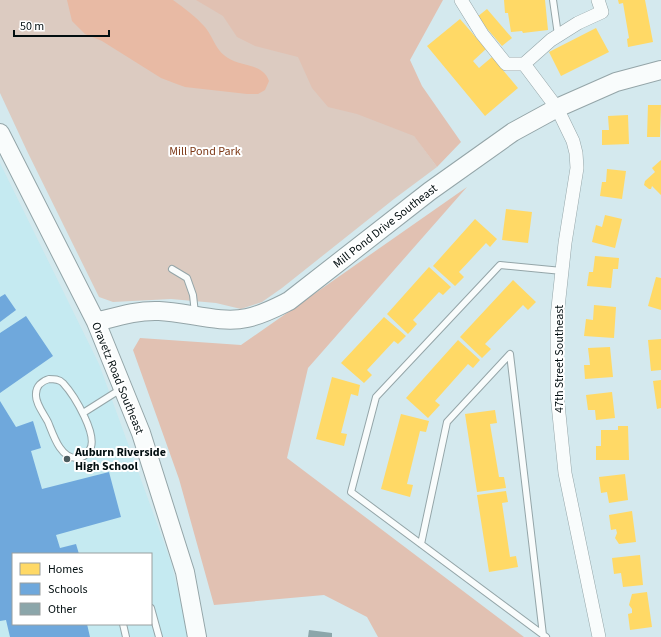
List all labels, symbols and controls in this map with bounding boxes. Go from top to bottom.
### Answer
scale bar [14,12,109,38]
text: 50 m [20,18,44,35]
park label: Mill Pond Park [169,143,241,160]
street label: Mill Pond Drive Southeast [330,180,441,272]
street label: 47th Street Southeast [551,305,568,413]
street label: Oravetz Road Southeast [87,320,148,437]
place label: Auburn Riverside High School [74,444,166,475]
marker: Auburn Riverside High School [62,454,72,464]
legend [12,553,152,625]
text: Homes [48,561,83,578]
text: Schools [48,581,88,598]
text: Other [48,601,78,618]

